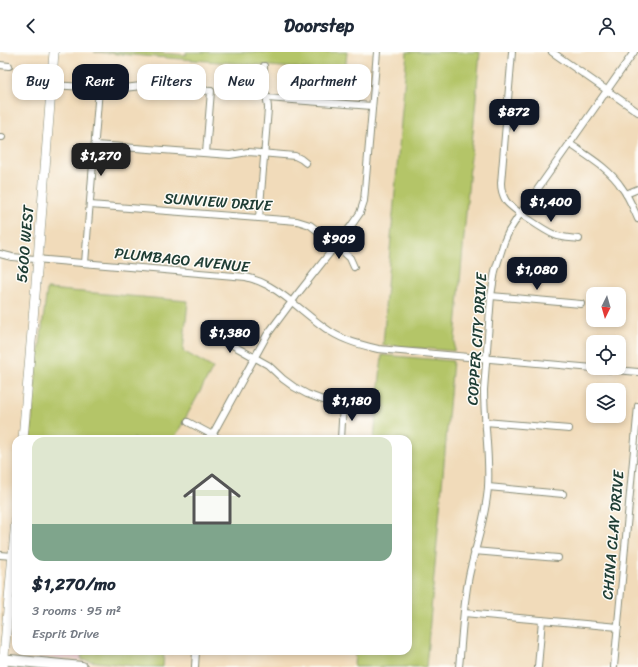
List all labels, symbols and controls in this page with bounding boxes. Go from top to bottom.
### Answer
text: Doorstep [284,10,354,42]
icon: back [20,15,42,37]
icon: person [596,15,618,37]
chip: Buy [12,64,64,100]
chip: Rent [72,64,129,100]
chip: Filters [137,64,206,100]
chip: New [214,64,269,100]
chip: Apartment [277,64,371,100]
pin: $872 [490,99,538,133]
text: $872 [498,100,530,123]
pin: $1,270 [68,143,134,177]
text: $1,270 [81,144,121,167]
street label: SUNVIEW DRIVE [163,185,275,219]
pin: $1,400 [518,189,584,223]
text: $1,400 [530,190,572,213]
street label: 5600 WEST [9,203,41,284]
pin: $909 [315,226,363,260]
text: $909 [323,227,355,250]
street label: PLUMBAGO AVENUE [113,240,252,280]
pin: $1,080 [504,257,570,291]
text: $1,080 [516,258,558,281]
street label: COPPER CITY DRIVE [459,270,495,406]
north arrow [586,287,626,327]
map controls [586,287,626,423]
pin: $1,380 [197,320,263,354]
text: $1,380 [209,321,251,344]
button: locate [586,335,626,375]
button: layers [586,383,626,423]
pin: $1,180 [319,388,385,422]
text: $1,180 [332,389,372,412]
icon: home [176,463,248,535]
street label: CHINA CLAY DRIVE [594,468,632,601]
text: $1,270/mo [32,569,116,599]
text: 3 rooms · 95 m² [32,599,121,622]
text: Esprit Drive [32,622,99,645]

